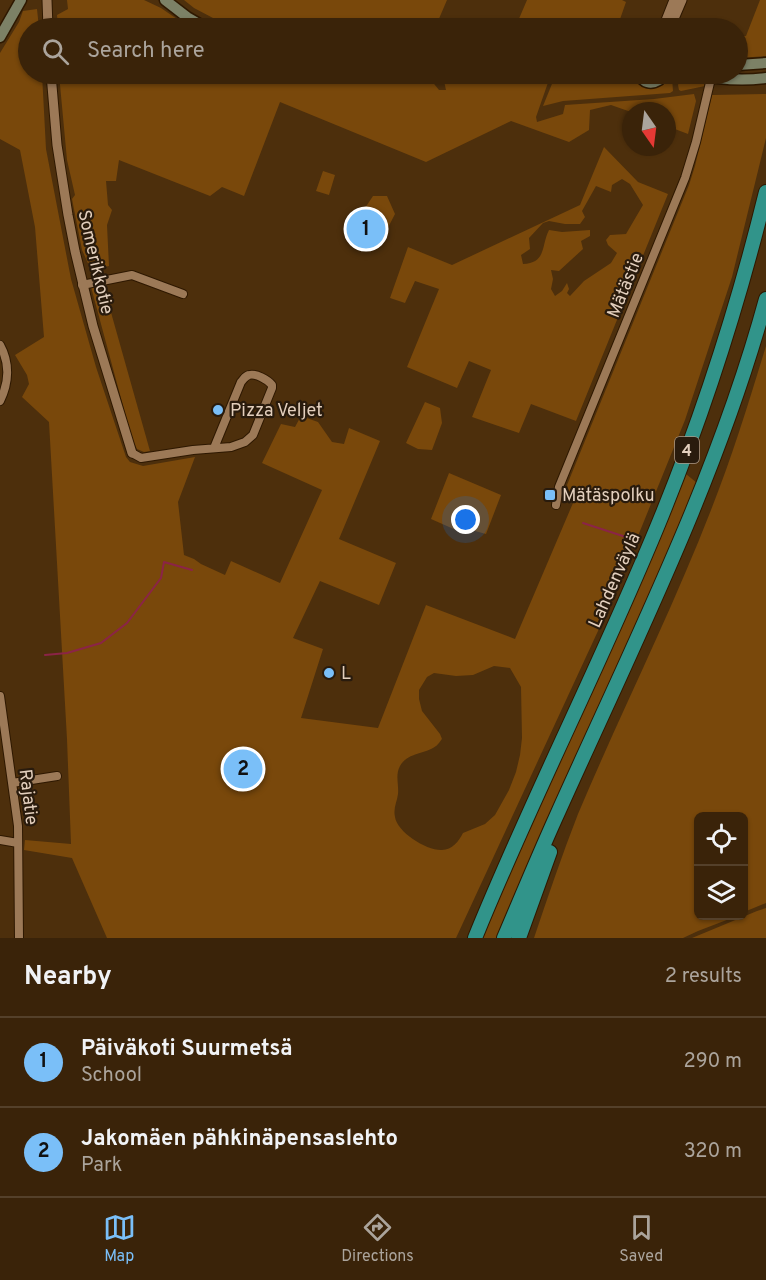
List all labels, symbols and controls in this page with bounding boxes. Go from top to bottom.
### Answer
search box [18,18,748,84]
icon: search [39,35,72,68]
text: Search here [87,38,205,65]
north arrow [622,102,676,156]
pin: 1 [346,206,386,252]
street label: Somerikkotie [71,208,118,317]
street label: Mätästie [603,250,650,322]
place label: Pizza Veljet [230,400,323,423]
marker: Pizza Veljet [211,403,225,417]
road number: 4 [675,437,699,463]
place label: Mätäspolku [562,485,655,508]
marker: Mätäspolku [543,488,557,502]
your location [451,505,480,534]
street label: Lahdenväylä [584,529,647,632]
place label: L [341,663,351,686]
marker: L [322,666,336,680]
pin: 2 [224,746,262,792]
street label: Rajatie [13,768,42,827]
map controls [694,812,748,920]
button: locate [694,812,748,866]
button: layers [694,866,748,920]
text: Nearby [24,961,112,994]
text: 2 results [665,964,742,990]
text: Päiväkoti Suurmetsä [81,1036,292,1063]
text: 1 [40,1049,48,1075]
text: 290 m [684,1049,742,1075]
text: School [81,1063,142,1089]
text: Jakomäen pähkinäpensaslehto [81,1126,398,1153]
text: 2 [37,1139,50,1165]
text: 320 m [684,1139,742,1165]
text: Park [81,1153,122,1179]
tab: Map [103,1211,136,1267]
tab: Directions [341,1211,414,1267]
tab: Saved [619,1211,663,1267]

